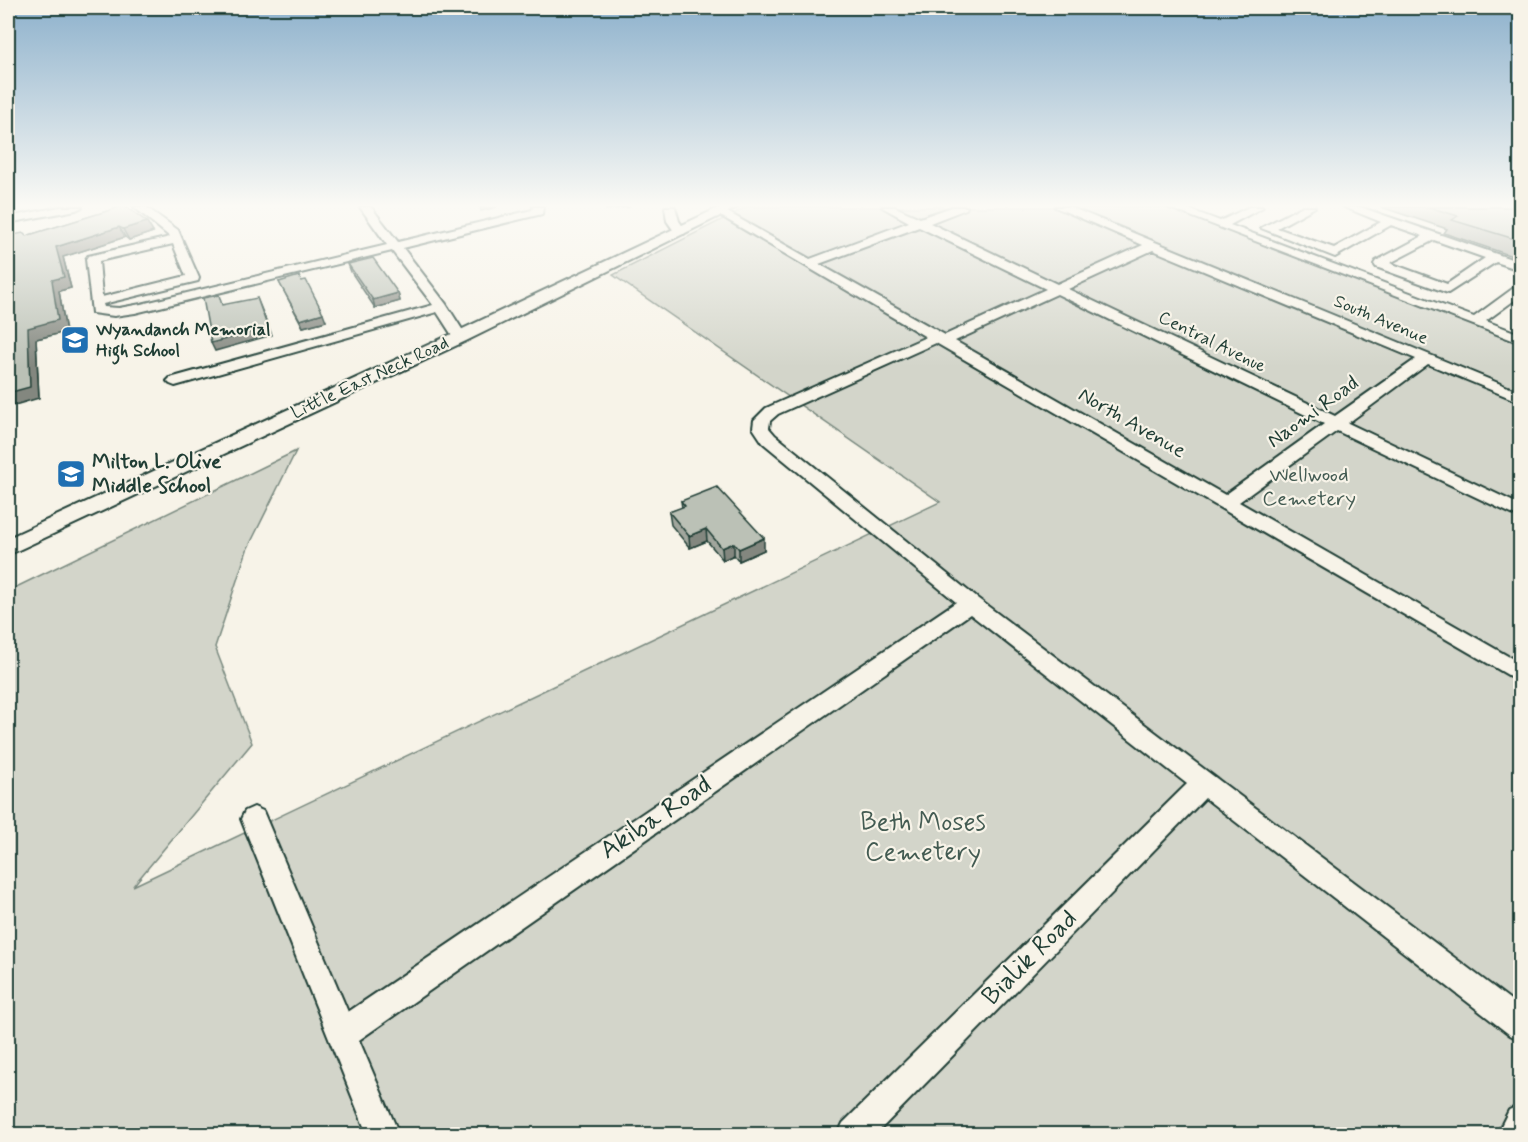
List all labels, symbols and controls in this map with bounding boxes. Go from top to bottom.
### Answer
street label: South Avenue [1330,289,1432,351]
street label: Central Avenue [1154,306,1270,378]
place label: Wyandanch Memorial High School [95,318,271,365]
school or university icon: Wyandanch Memorial High School [59,324,91,356]
street label: Little East Neck Road [287,331,453,425]
street label: Naomi Road [1261,369,1365,455]
street label: North Avenue [1073,381,1191,465]
place label: Milton L. Olive Middle School [92,448,222,500]
school or university icon: Milton L. Olive Middle School [55,458,87,490]
park label: Wellwood Cemetery [1262,461,1356,513]
street label: Akiba Road [594,768,718,868]
park label: Beth Moses Cemetery [860,806,986,870]
street label: Bialik Road [975,903,1085,1013]

